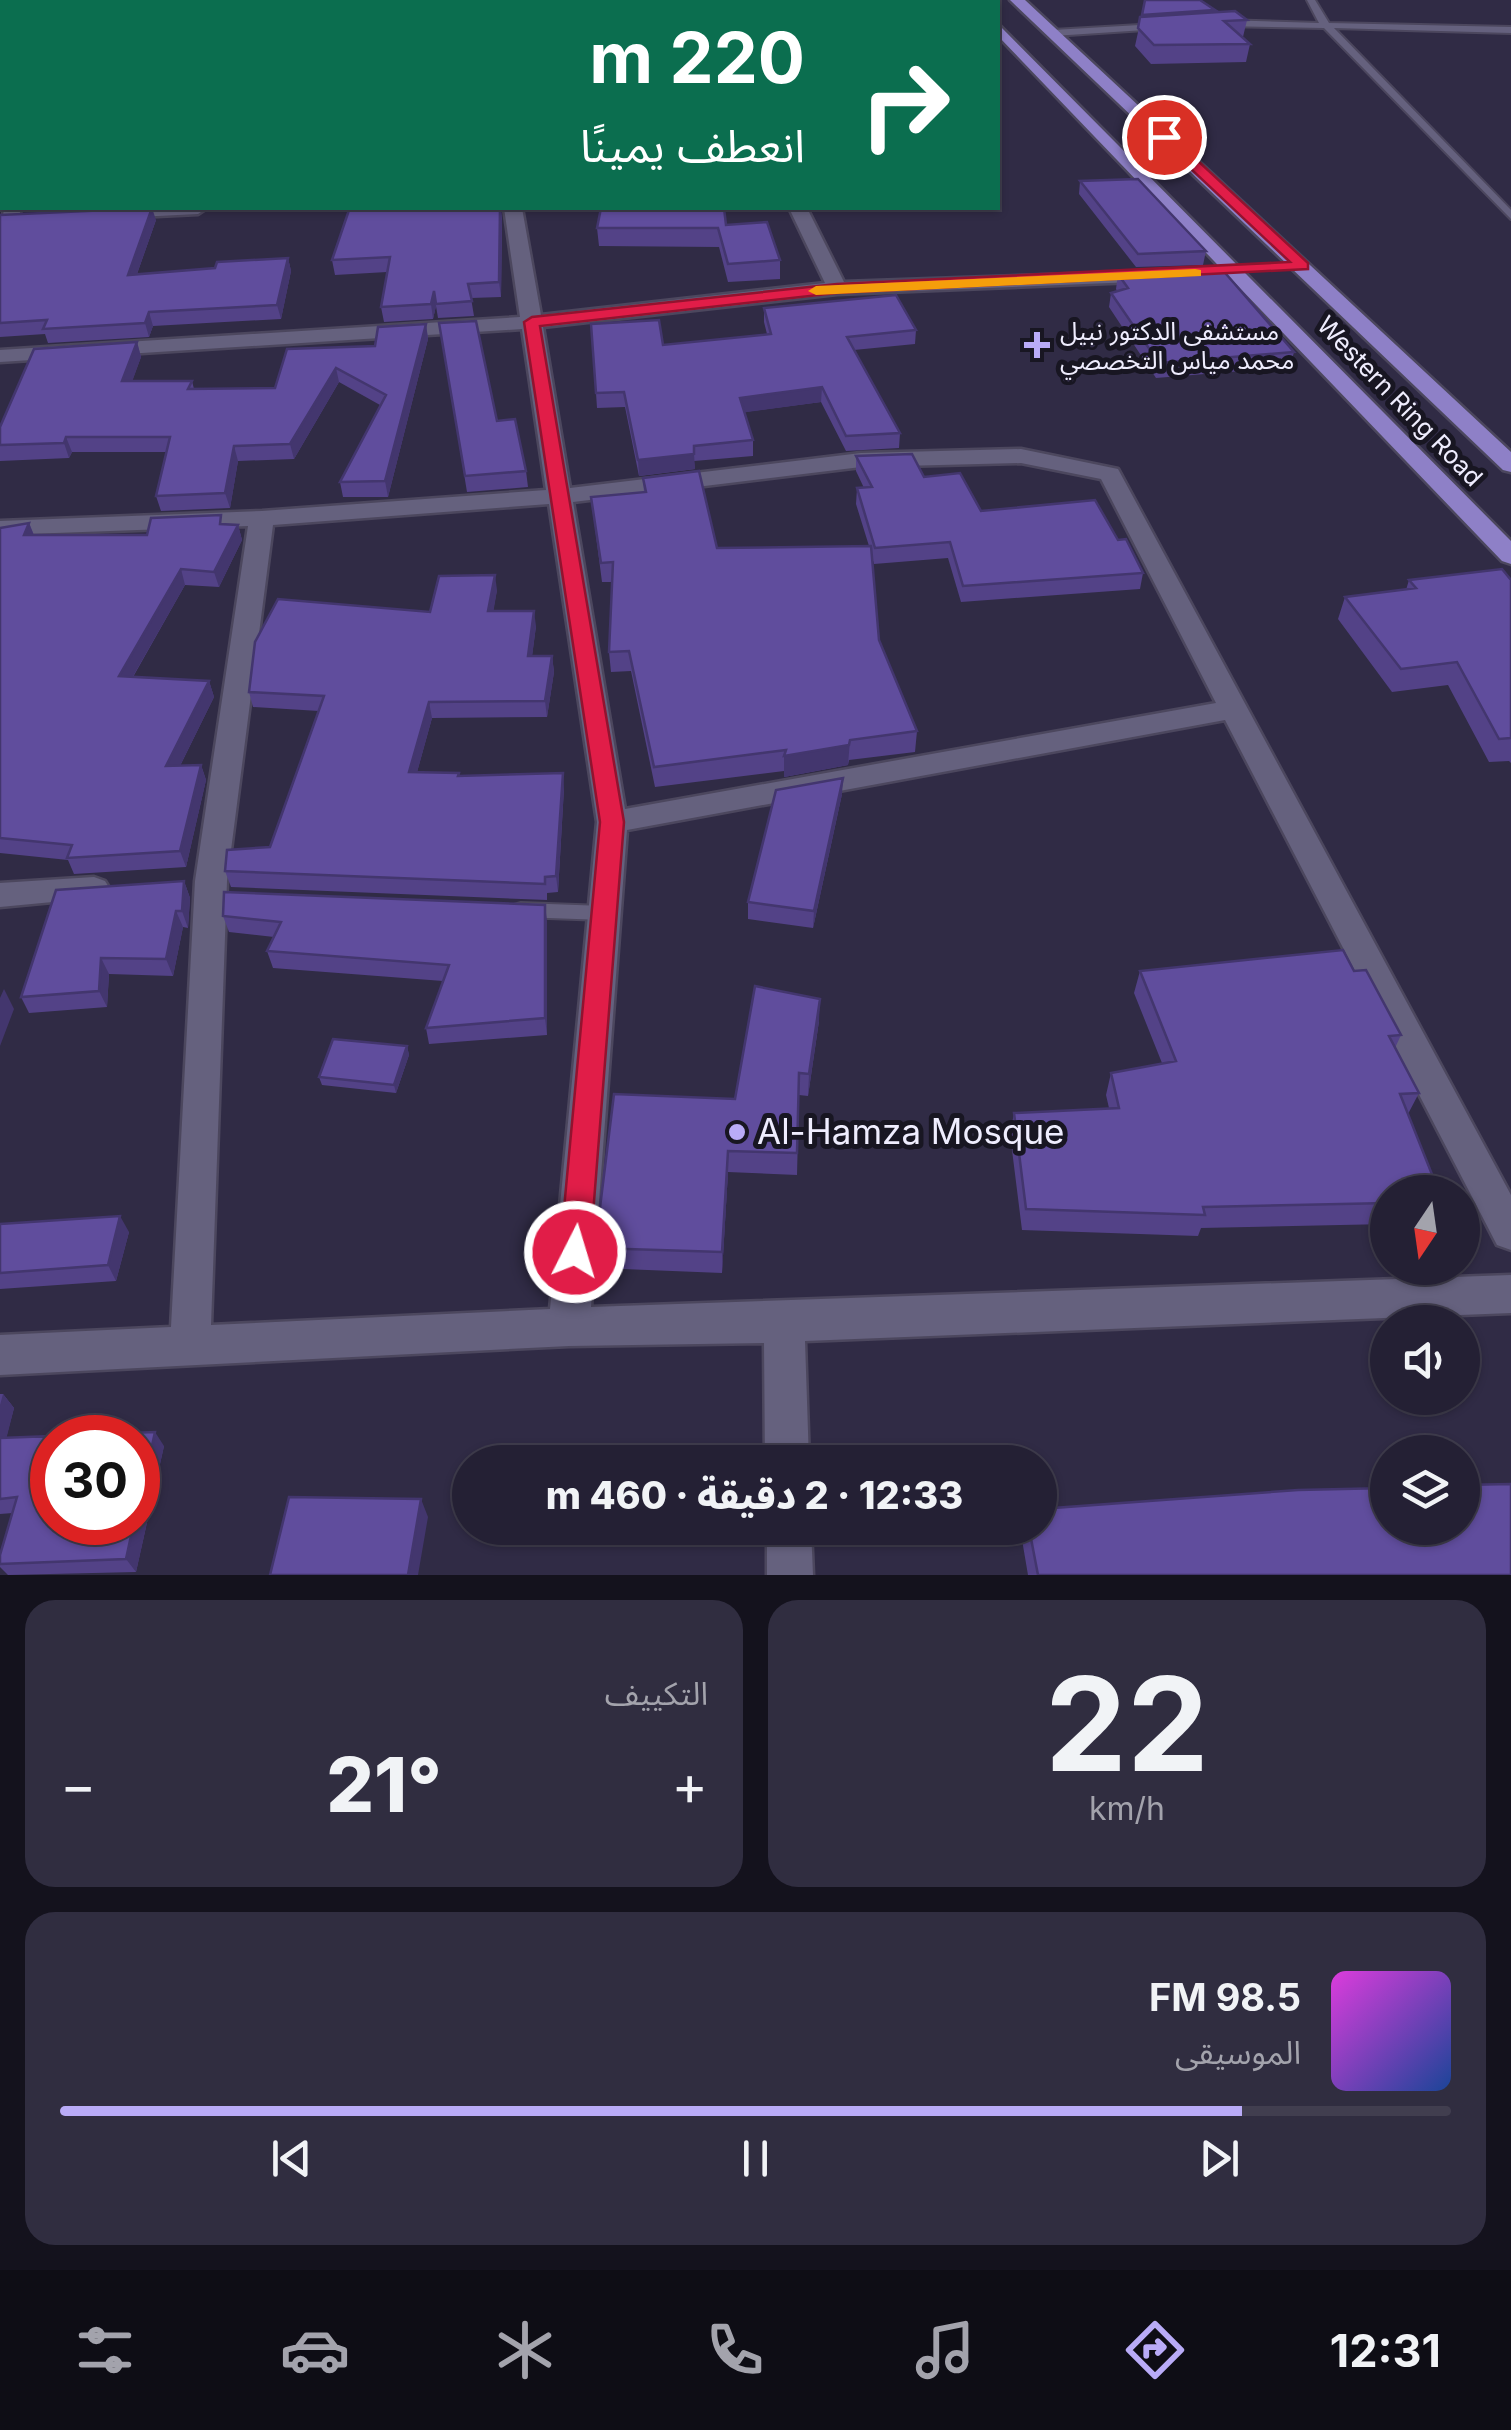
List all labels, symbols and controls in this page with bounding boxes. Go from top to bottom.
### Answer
text: 220 m [589,15,805,100]
icon: right [840,40,970,170]
pin [1122,95,1207,180]
icon: arrive [1137,110,1192,165]
text: انعطف يمينًا [580,118,805,173]
street label: Western Ring Road [1311,310,1489,492]
place label: مستشفى الدكتور نبيل محمد مياس التخصصي [1060,316,1294,380]
marker: مستشفى الدكتور نبيل محمد مياس التخصصي [1024,332,1050,358]
place label: Al-Hamza Mosque [757,1110,1064,1152]
marker: Al-Hamza Mosque [726,1121,748,1143]
north arrow [1370,1175,1480,1285]
map controls [1370,1175,1480,1545]
position arrow [523,1200,627,1304]
button: sound [1370,1305,1480,1415]
speed limit sign: 30 [30,1415,160,1545]
button: layers [1370,1435,1480,1545]
text: 12:33 · 2 دقيقة · 460 m [546,1472,963,1518]
text: 22 [1045,1645,1209,1802]
text: التكييف [605,1674,708,1713]
text: 21° [326,1739,442,1830]
text: − [60,1752,96,1818]
text: + [672,1752,708,1818]
text: km/h [1089,1789,1165,1828]
text: 98.5 FM [1149,1974,1301,2020]
text: الموسيقى [1175,2033,1301,2072]
icon: previous [264,2131,319,2186]
icon: pause [728,2131,783,2186]
icon: next [1192,2131,1247,2186]
icon: filters [70,2315,140,2385]
icon: car [280,2315,350,2385]
icon: climate [490,2315,560,2385]
icon: phone [700,2315,770,2385]
icon: music [910,2315,980,2385]
icon: directions [1120,2315,1190,2385]
text: 12:31 [1330,2323,1441,2378]

